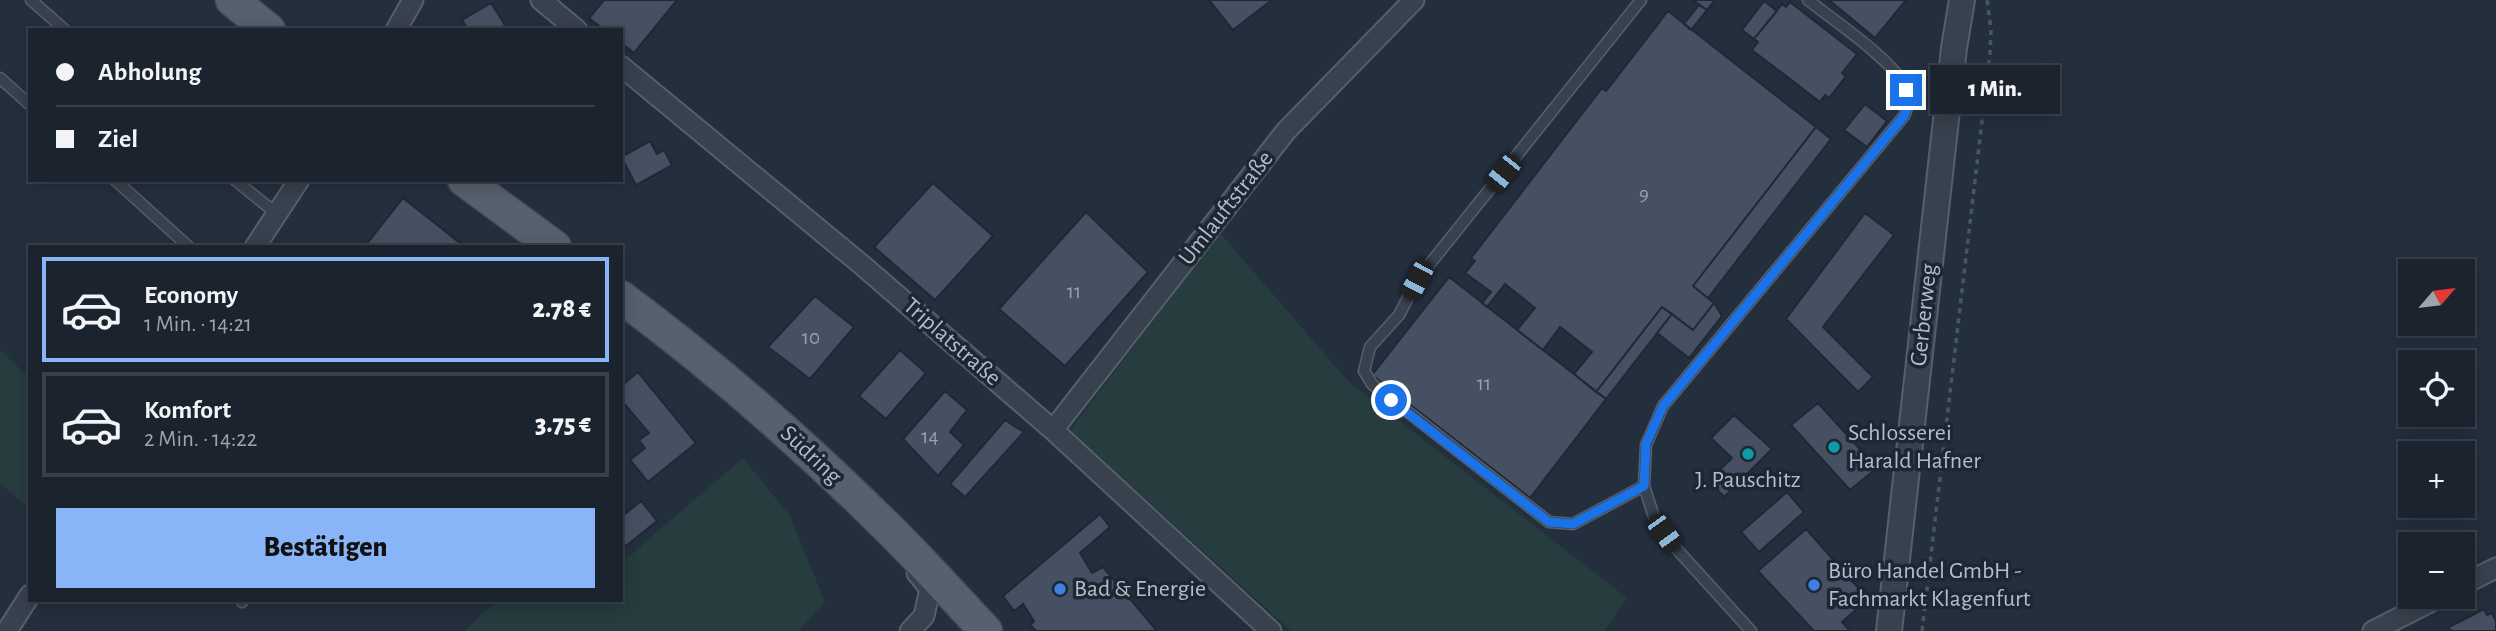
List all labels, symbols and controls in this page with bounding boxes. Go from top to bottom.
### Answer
text: Abholung [98,59,201,85]
callout: 1 Min. [1930,66,2060,114]
route end [1890,74,1922,106]
text: 1 Min. [1968,78,2022,101]
text: Ziel [98,126,138,152]
street label: Umlauftstraße [1174,146,1278,270]
car [1482,150,1525,196]
house number: 9 [1639,183,1649,204]
car [1398,257,1437,303]
north arrow [2398,259,2474,336]
map controls [2398,259,2475,609]
street label: Gerberweg [1907,262,1941,367]
icon: car [60,278,123,341]
house number: 11 [1067,281,1081,302]
text: Economy [144,282,238,308]
street label: Triplatstraße [899,294,1005,390]
text: 2.78 € [532,296,591,322]
text: 1 Min. · 14:21 [144,313,252,336]
house number: 10 [802,327,820,348]
button: locate [2398,350,2475,427]
house number: 11 [1477,373,1491,394]
route start [1375,384,1407,416]
icon: car [60,393,123,456]
text: Komfort [144,397,231,423]
text: 3.75 € [535,411,591,437]
street label: Südring [776,421,846,489]
place label: Schlosserei Harald Hafner [1848,421,1981,473]
house number: 14 [921,426,939,447]
text: 2 Min. · 14:22 [144,428,257,451]
marker: Schlosserei Harald Hafner [1826,439,1842,455]
button: + [2398,441,2475,518]
marker: J. Pauschitz [1740,446,1756,462]
place label: J. Pauschitz [1695,468,1801,492]
button: Bestätigen [56,508,595,588]
car [1644,510,1685,556]
button: − [2398,532,2475,609]
place label: Büro Handel GmbH - Fachmarkt Klagenfurt [1828,559,2031,611]
place label: Bad & Energie [1074,577,1206,601]
marker: Büro Handel GmbH - Fachmarkt Klagenfurt [1806,577,1822,593]
marker: Bad & Energie [1052,581,1068,597]

